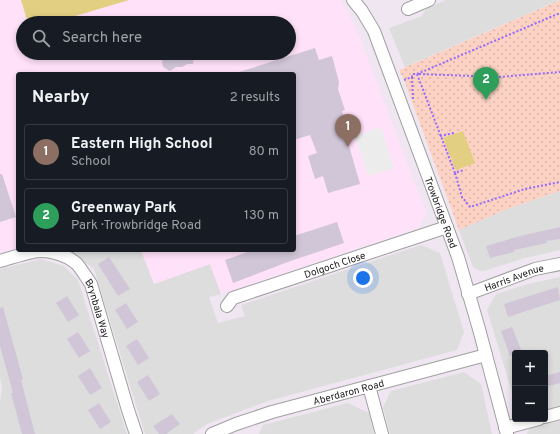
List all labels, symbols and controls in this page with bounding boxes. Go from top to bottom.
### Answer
search box [16,16,296,60]
icon: search [30,27,52,49]
text: Search here [62,29,142,48]
pin: 2 [473,67,499,100]
text: Nearby [32,87,89,109]
text: 2 results [230,90,280,106]
pin: 1 [335,114,361,147]
text: Eastern High School [71,135,213,154]
text: 1 [43,144,49,160]
text: 80 m [249,144,279,160]
text: School [71,154,111,170]
street label: Trowbridge Road [421,175,459,250]
text: Greenway Park [71,199,177,218]
text: 2 [42,208,50,224]
text: 130 m [244,208,279,224]
text: Park · Trowbridge Road [71,218,201,234]
street label: Dolgoch Close [303,250,367,282]
street label: Harris Avenue [483,262,545,295]
your location [353,268,373,288]
street label: Brynbala Way [81,277,112,340]
map controls [512,350,548,422]
button: + [512,350,548,386]
street label: Aberdaron Road [312,377,386,409]
button: − [512,386,548,422]

